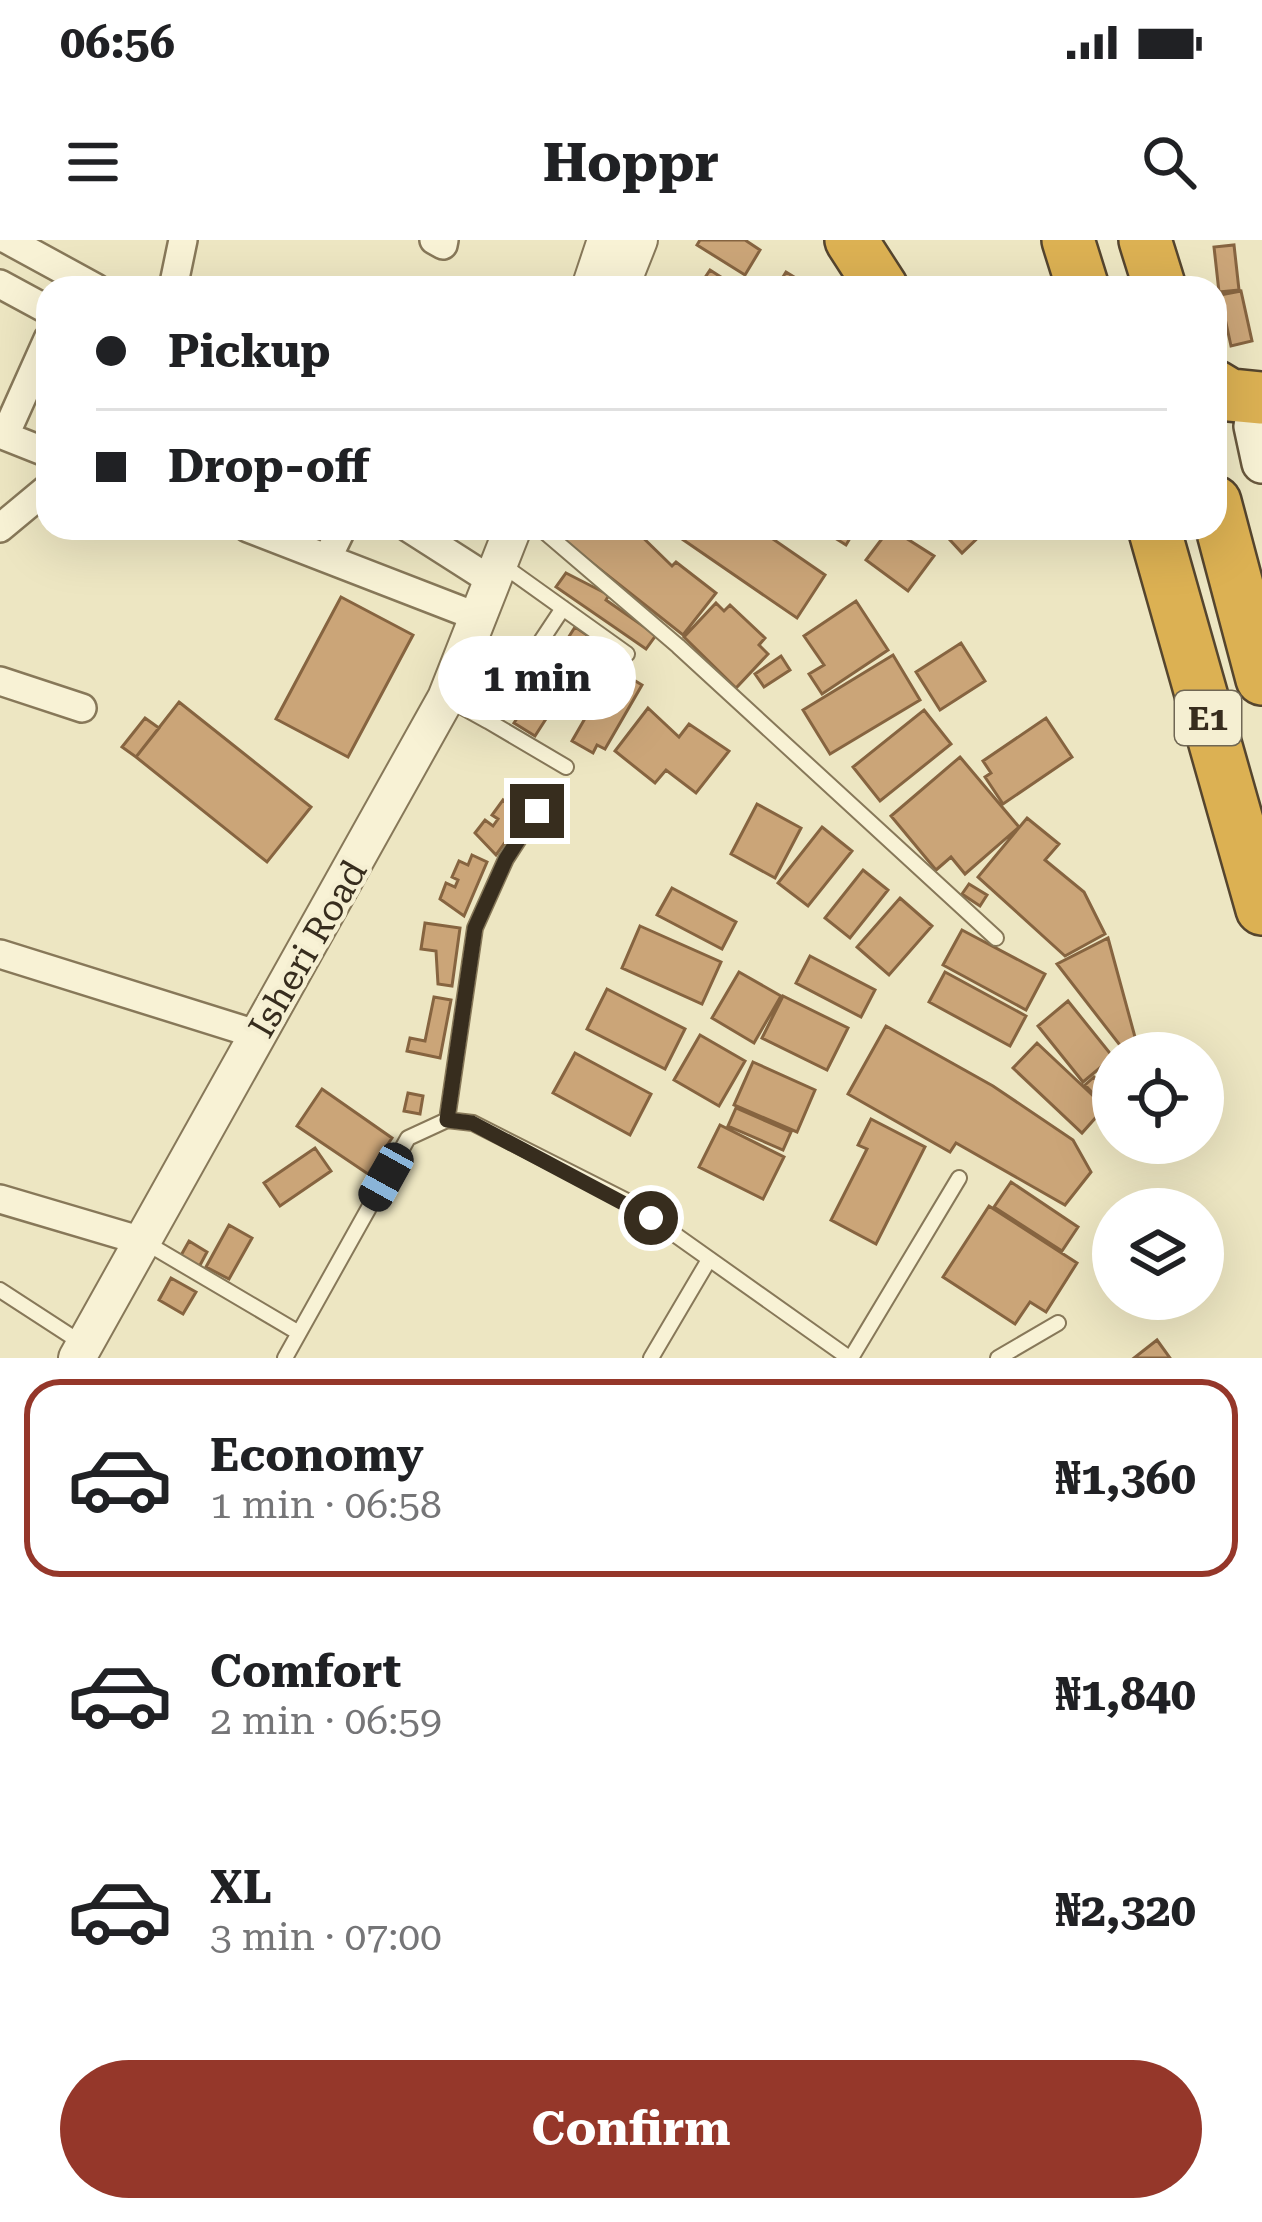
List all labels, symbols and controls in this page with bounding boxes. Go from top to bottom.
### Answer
text: 06:56 [60,16,175,69]
icon: menu [60,129,126,195]
icon: search [1136,129,1202,195]
text: Hoppr [543,131,719,194]
text: Pickup [168,325,331,378]
text: Drop-off [168,440,369,493]
callout: 1 min [438,637,636,721]
text: 1 min [483,655,591,701]
road number: E1 [1175,691,1241,745]
route end [510,784,564,838]
street label: Isheri Road [240,853,376,1045]
map controls [1092,1032,1224,1320]
button: locate [1092,1032,1224,1164]
car [353,1137,419,1217]
button: layers [1092,1188,1224,1320]
route start [624,1191,678,1245]
icon: car [66,1424,174,1532]
text: Economy [210,1429,424,1482]
text: ₦1,360 [1055,1452,1196,1505]
text: 1 min · 06:58 [210,1482,442,1528]
icon: car [66,1640,174,1748]
text: Comfort [210,1645,401,1698]
text: ₦1,840 [1055,1668,1196,1721]
text: 2 min · 06:59 [210,1698,442,1744]
icon: car [66,1856,174,1964]
text: XL [210,1861,272,1914]
text: ₦2,320 [1055,1884,1196,1937]
text: 3 min · 07:00 [210,1914,442,1960]
button: Confirm [60,2060,1202,2198]

